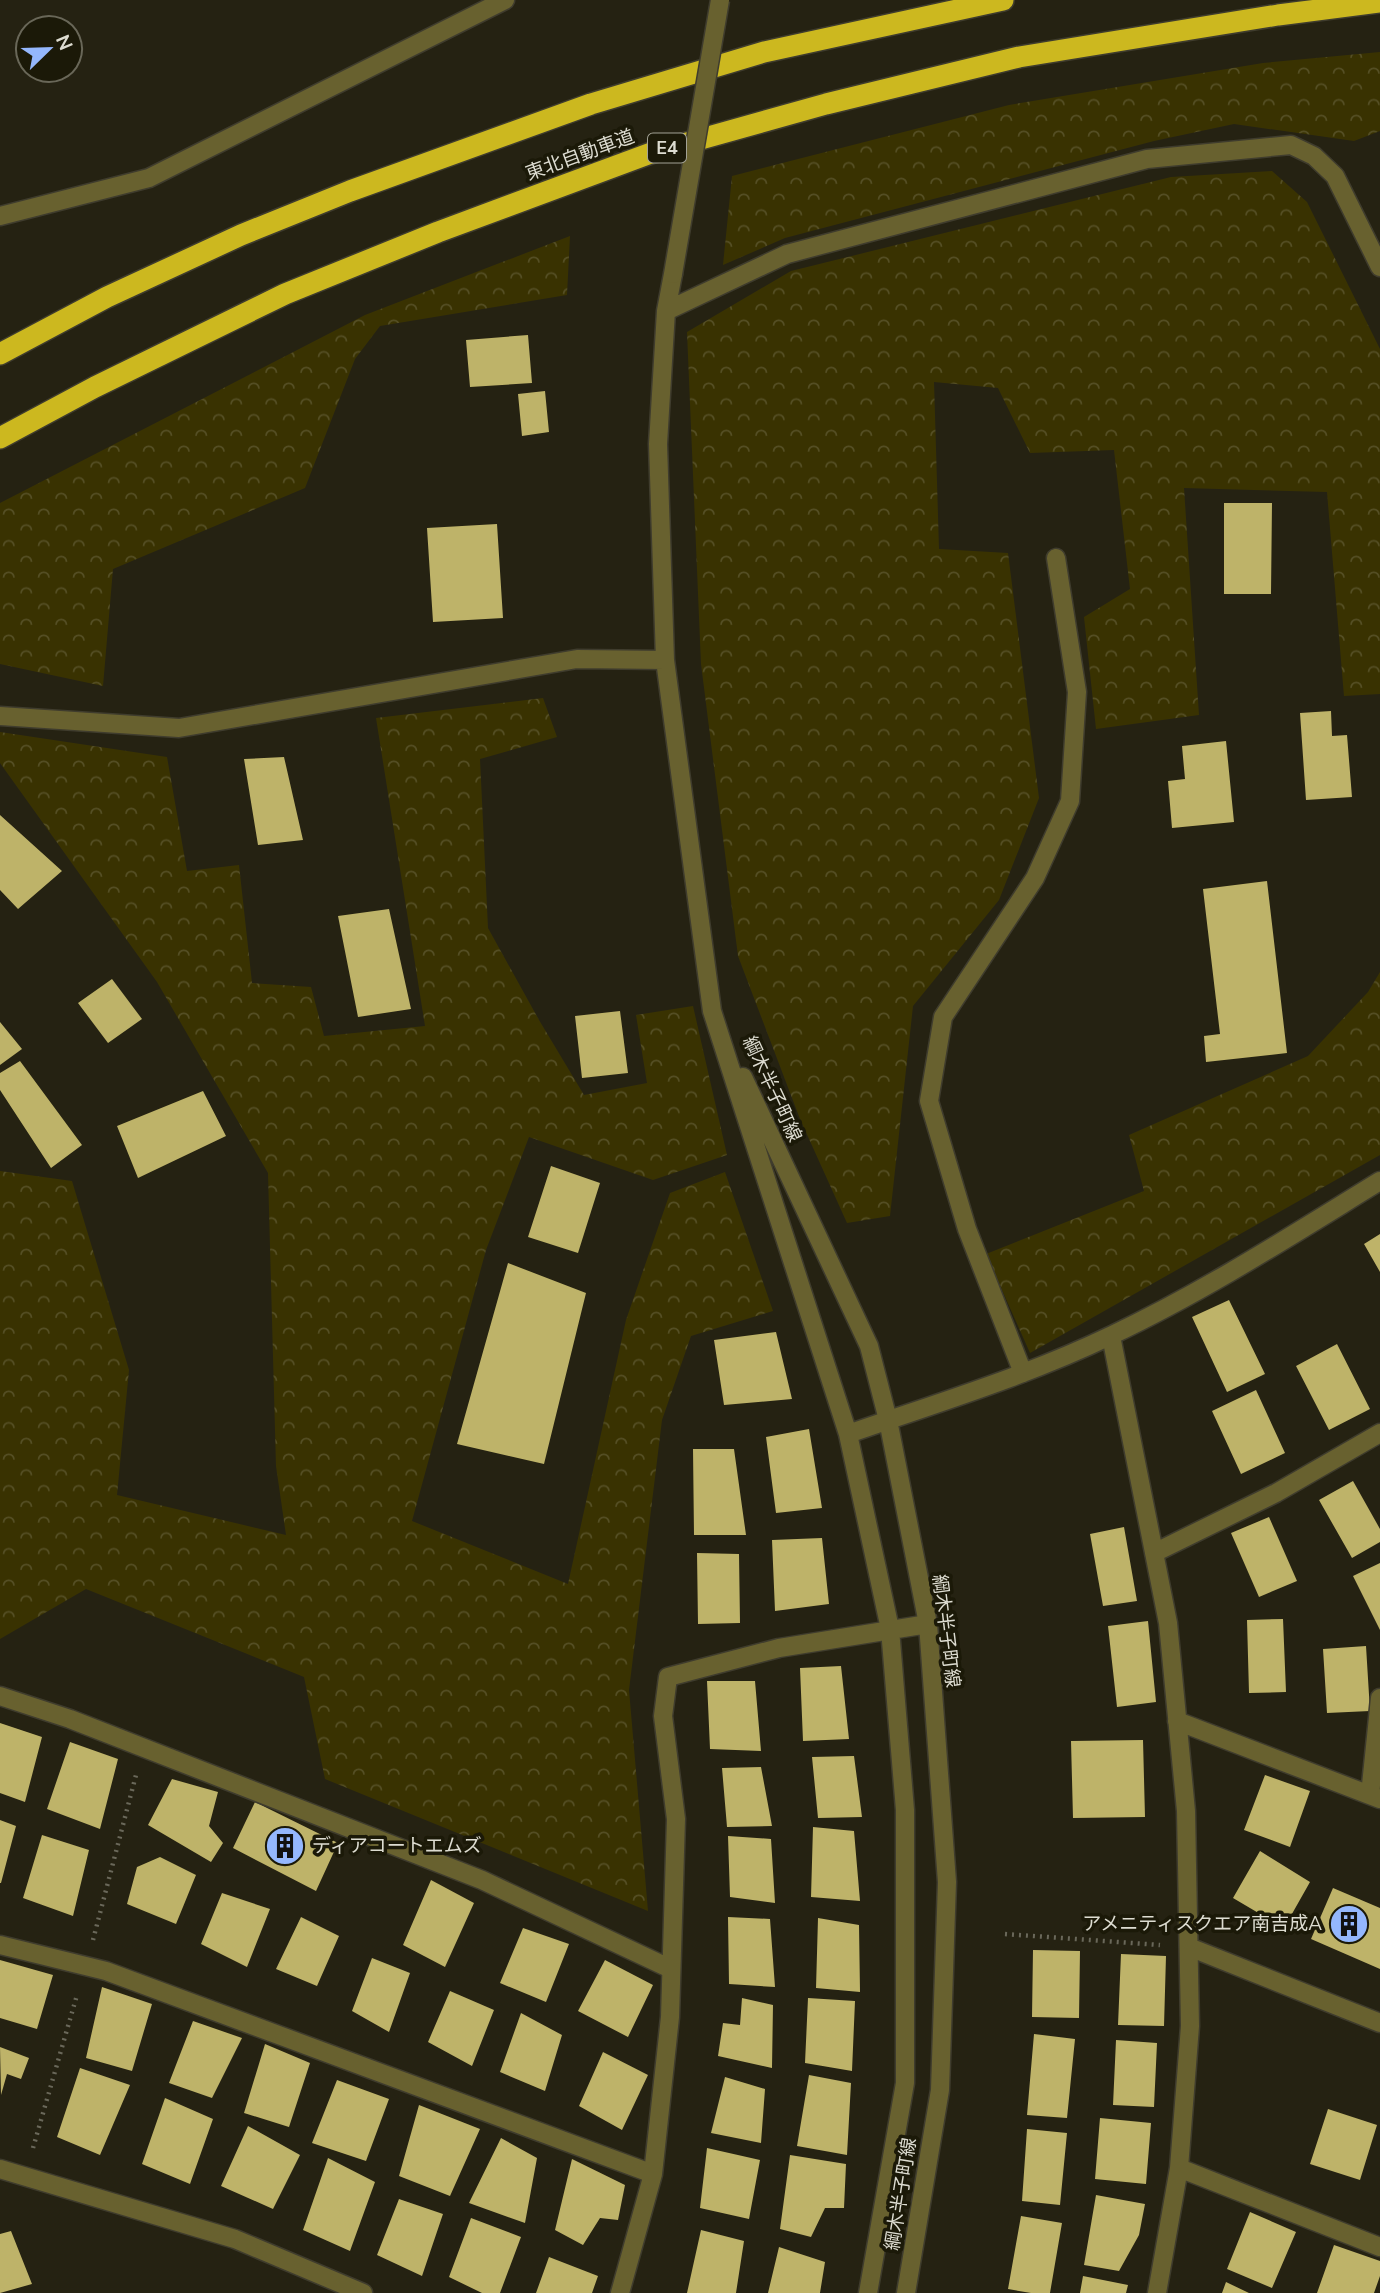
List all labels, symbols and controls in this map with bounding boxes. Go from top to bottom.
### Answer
north arrow [14,14,84,84]
text: N [49,31,78,54]
street label: 東北自動車道 [522,123,638,187]
road number: E4 [648,134,686,162]
street label: 綱木半子町線 [736,1032,808,1146]
street label: 綱木半子町線 [926,1573,966,1689]
building icon: ディアコートエムズ [264,1825,306,1867]
place label: ディアコートエムズ [312,1833,482,1859]
building icon: アメニティスクエア南吉成A [1328,1903,1370,1945]
place label: アメニティスクエア南吉成A [1082,1911,1322,1937]
street label: 綱木半子町線 [879,2136,923,2252]

